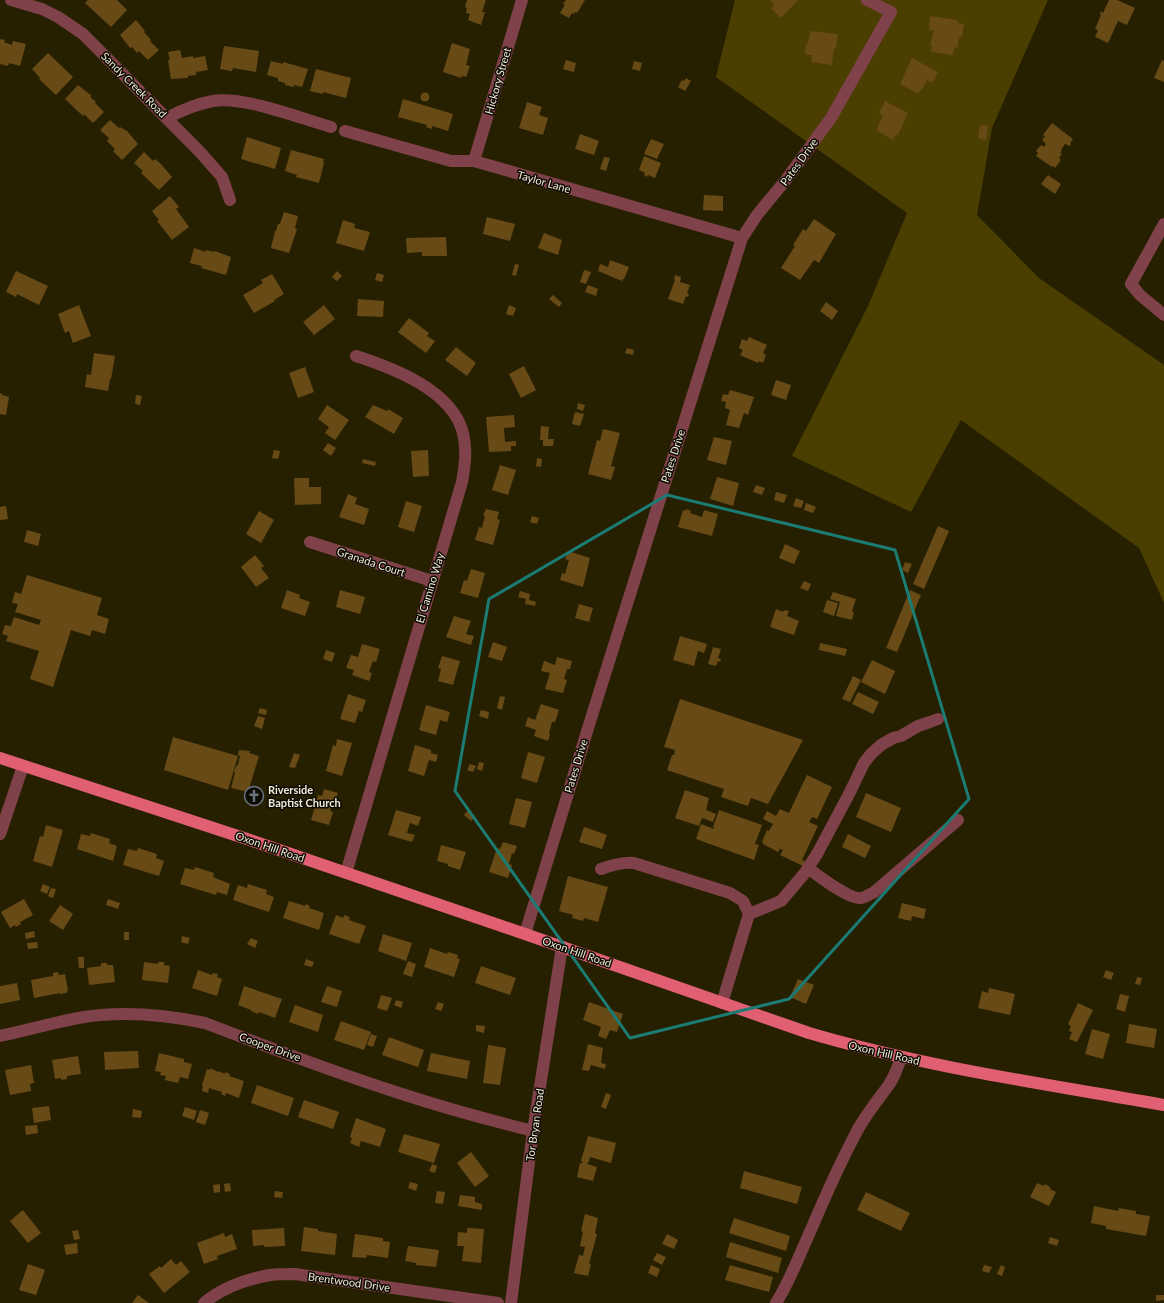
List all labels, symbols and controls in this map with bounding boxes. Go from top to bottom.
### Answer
street label: Hickory Street [482,46,513,116]
street label: Sandy Creek Road [99,49,170,120]
street label: Pates Drive [777,135,820,188]
street label: Taylor Lane [516,168,572,195]
street label: Pates Drive [658,427,687,484]
street label: Granada Court [335,544,407,579]
street label: El Camino Way [413,551,447,625]
street label: Pates Drive [561,737,590,794]
place label: Riverside Baptist Church [268,783,341,809]
church icon: Riverside Baptist Church [243,785,265,807]
street label: Oxon Hill Road [234,829,307,864]
street label: Oxon Hill Road [541,934,614,969]
street label: Cooper Drive [238,1029,303,1064]
street label: Oxon Hill Road [847,1038,921,1067]
street label: Tor Bryan Road [523,1088,546,1162]
street label: Brentwood Drive [307,1269,391,1294]

